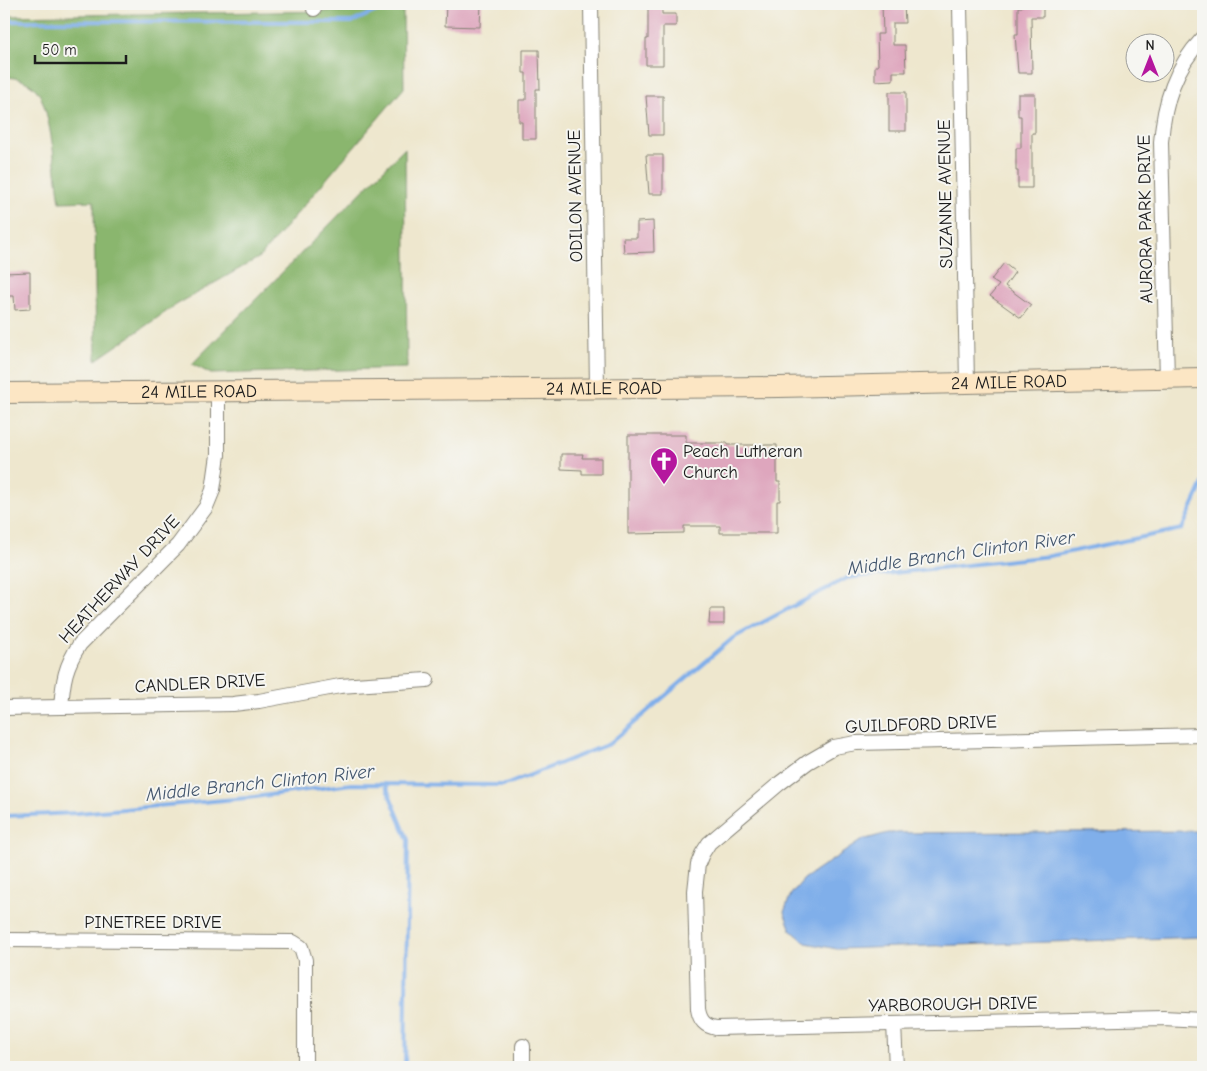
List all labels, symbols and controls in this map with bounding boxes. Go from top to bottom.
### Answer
scale bar [35,32,126,64]
north arrow [1124,32,1174,82]
text: N [1145,37,1155,54]
text: 50 m [42,41,77,59]
street label: SUZANNE AVENUE [934,119,957,269]
street label: ODILON AVENUE [564,129,587,262]
street label: AURORA PARK DRIVE [1134,134,1157,303]
street label: 24 MILE ROAD [951,371,1067,394]
street label: 24 MILE ROAD [546,378,662,400]
street label: 24 MILE ROAD [141,381,257,403]
place label: Peach Lutheran Church [683,441,803,483]
church icon: Peach Lutheran Church [649,446,679,485]
street label: HEATHERWAY DRIVE [55,511,184,648]
water label: Middle Branch Clinton River [845,526,1078,580]
street label: CANDLER DRIVE [134,670,266,697]
street label: GUILDFORD DRIVE [845,711,997,738]
water label: Middle Branch Clinton River [144,760,377,806]
street label: PINETREE DRIVE [84,912,222,933]
street label: YARBOROUGH DRIVE [868,993,1038,1016]

